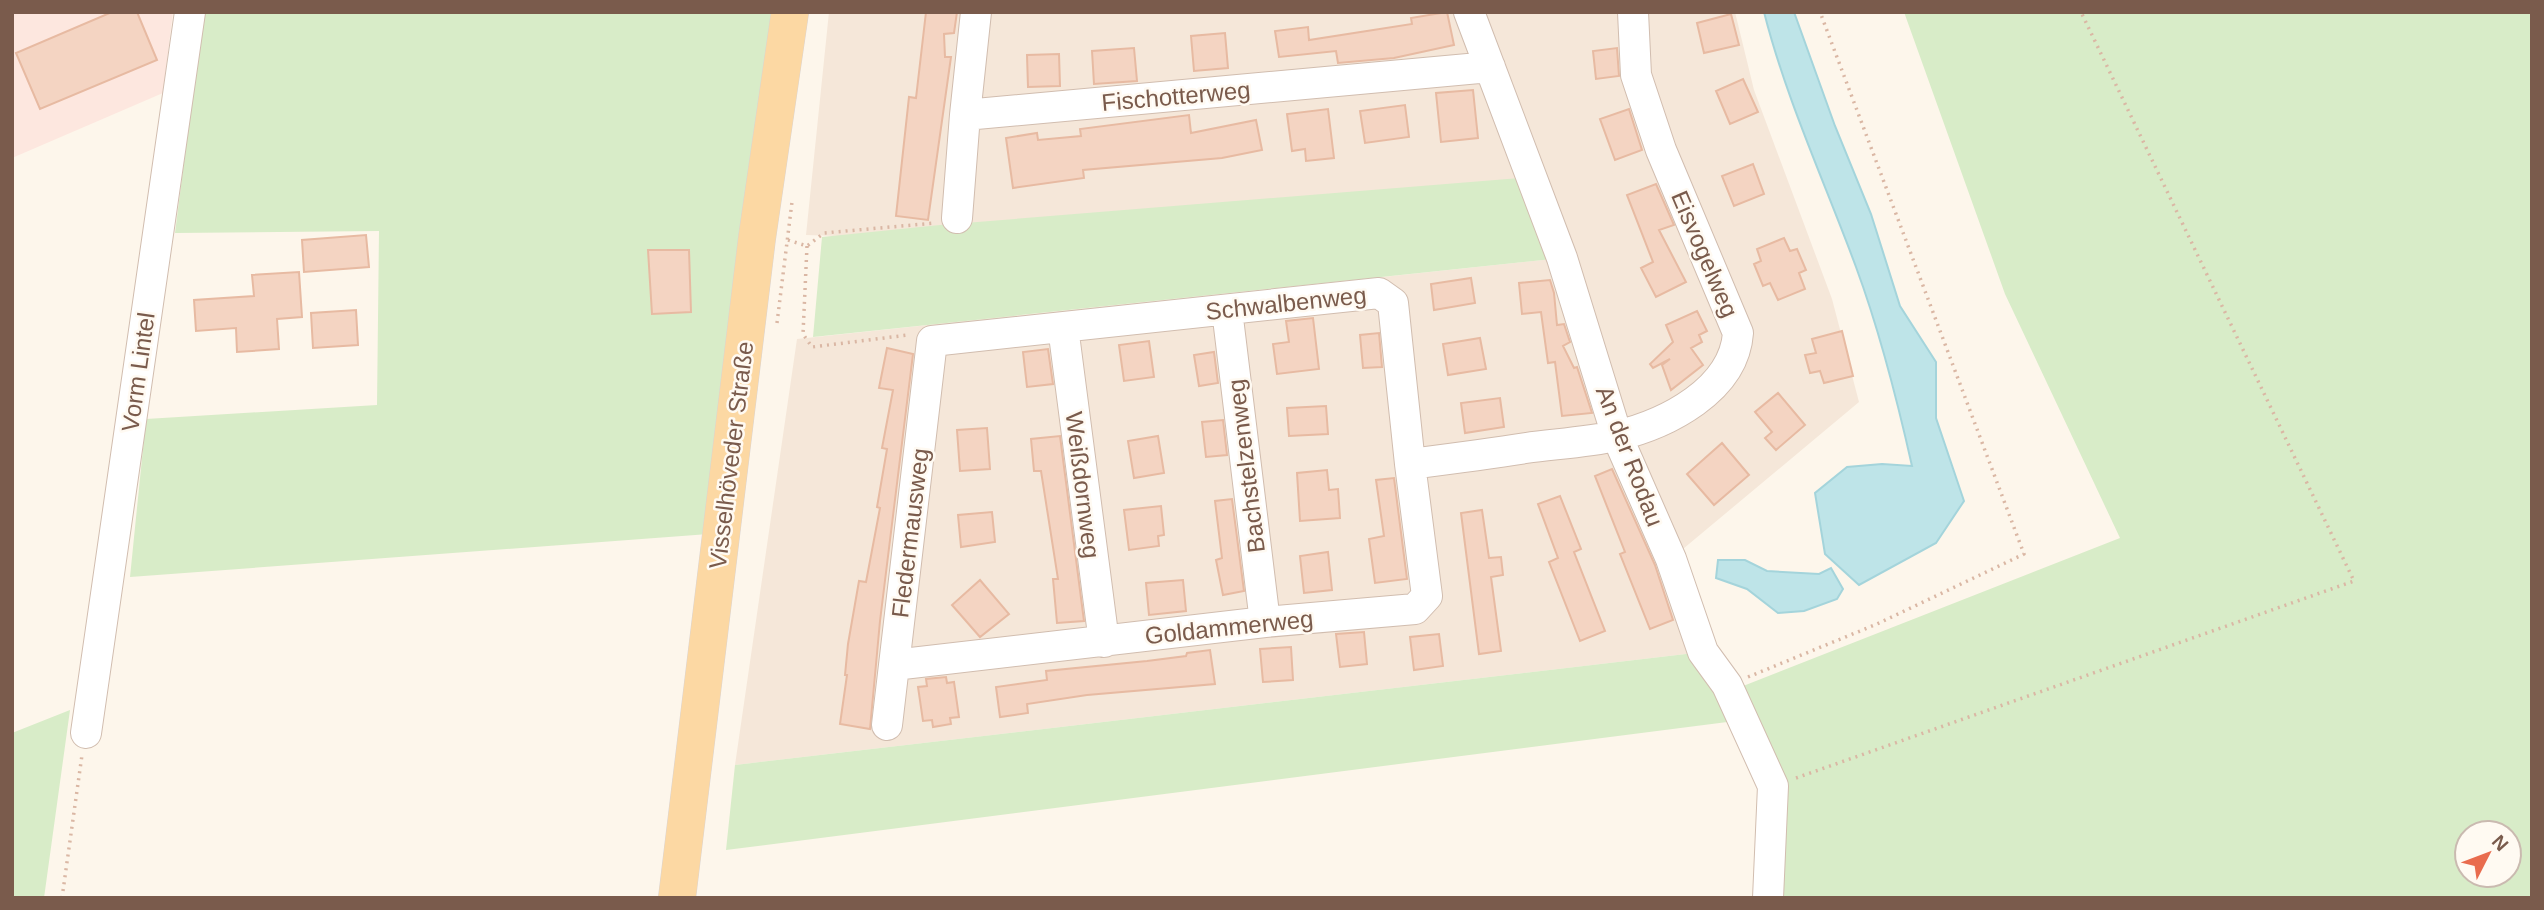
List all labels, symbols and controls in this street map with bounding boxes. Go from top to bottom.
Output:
street label: Fischotterweg [1100,76,1252,116]
street label: Eisvogelweg [1666,187,1744,321]
street label: Schwalbenweg [1204,281,1368,325]
street label: Vorm Lintel [116,311,160,433]
street label: Visselhöveder Straße [704,340,758,570]
street label: Bachstelzenweg [1222,378,1270,554]
street label: An der Rodau [1591,382,1669,530]
street label: Weißdornweg [1061,410,1105,560]
street label: Fledermausweg [886,447,934,619]
street label: Goldammerweg [1143,605,1315,649]
north arrow [2453,819,2523,889]
text: N [2488,831,2513,855]

